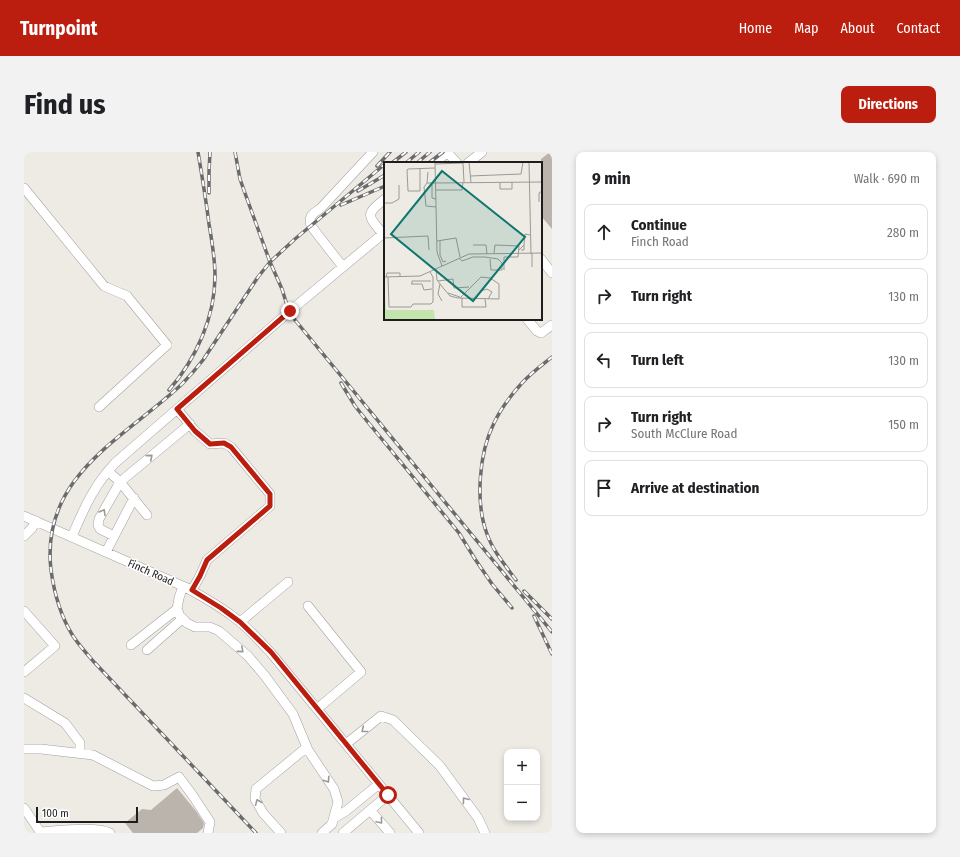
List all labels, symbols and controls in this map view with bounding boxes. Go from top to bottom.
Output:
text: Turnpoint [20,17,97,40]
text: Home [739,20,772,37]
text: Map [794,20,818,37]
text: About [840,20,875,37]
text: Contact [897,20,940,37]
button: Directions [841,86,936,123]
text: Find us [24,88,106,121]
inset map [384,162,542,320]
text: 9 min [592,168,631,189]
text: Walk · 690 m [854,171,920,186]
text: Continue [631,216,687,234]
icon: ahead [593,221,615,243]
text: 280 m [887,225,919,240]
text: Finch Road [631,234,689,249]
icon: right [593,285,615,307]
text: Turn right [631,287,692,305]
text: 130 m [888,289,919,304]
route end [281,302,299,320]
icon: left [593,349,615,371]
text: Turn left [631,351,684,369]
text: 130 m [888,353,919,368]
text: Turn right [631,408,692,426]
icon: right [593,413,615,435]
text: 150 m [888,417,919,432]
text: South McClure Road [631,426,737,441]
one-way arrow [145,454,153,461]
icon: arrive [593,477,615,499]
text: Arrive at destination [631,479,759,497]
one-way arrow [98,509,106,516]
street label: Finch Road [126,557,176,588]
one-way arrow [237,645,244,652]
one-way arrow [361,726,368,733]
map controls [504,749,540,821]
button: + [504,749,540,785]
one-way arrow [323,776,330,783]
button: − [504,785,540,821]
route start [379,786,397,804]
one-way arrow [463,797,470,804]
one-way arrow [254,799,262,806]
scale bar [36,805,138,824]
text: 100 m [42,807,69,820]
one-way arrow [375,817,382,824]

